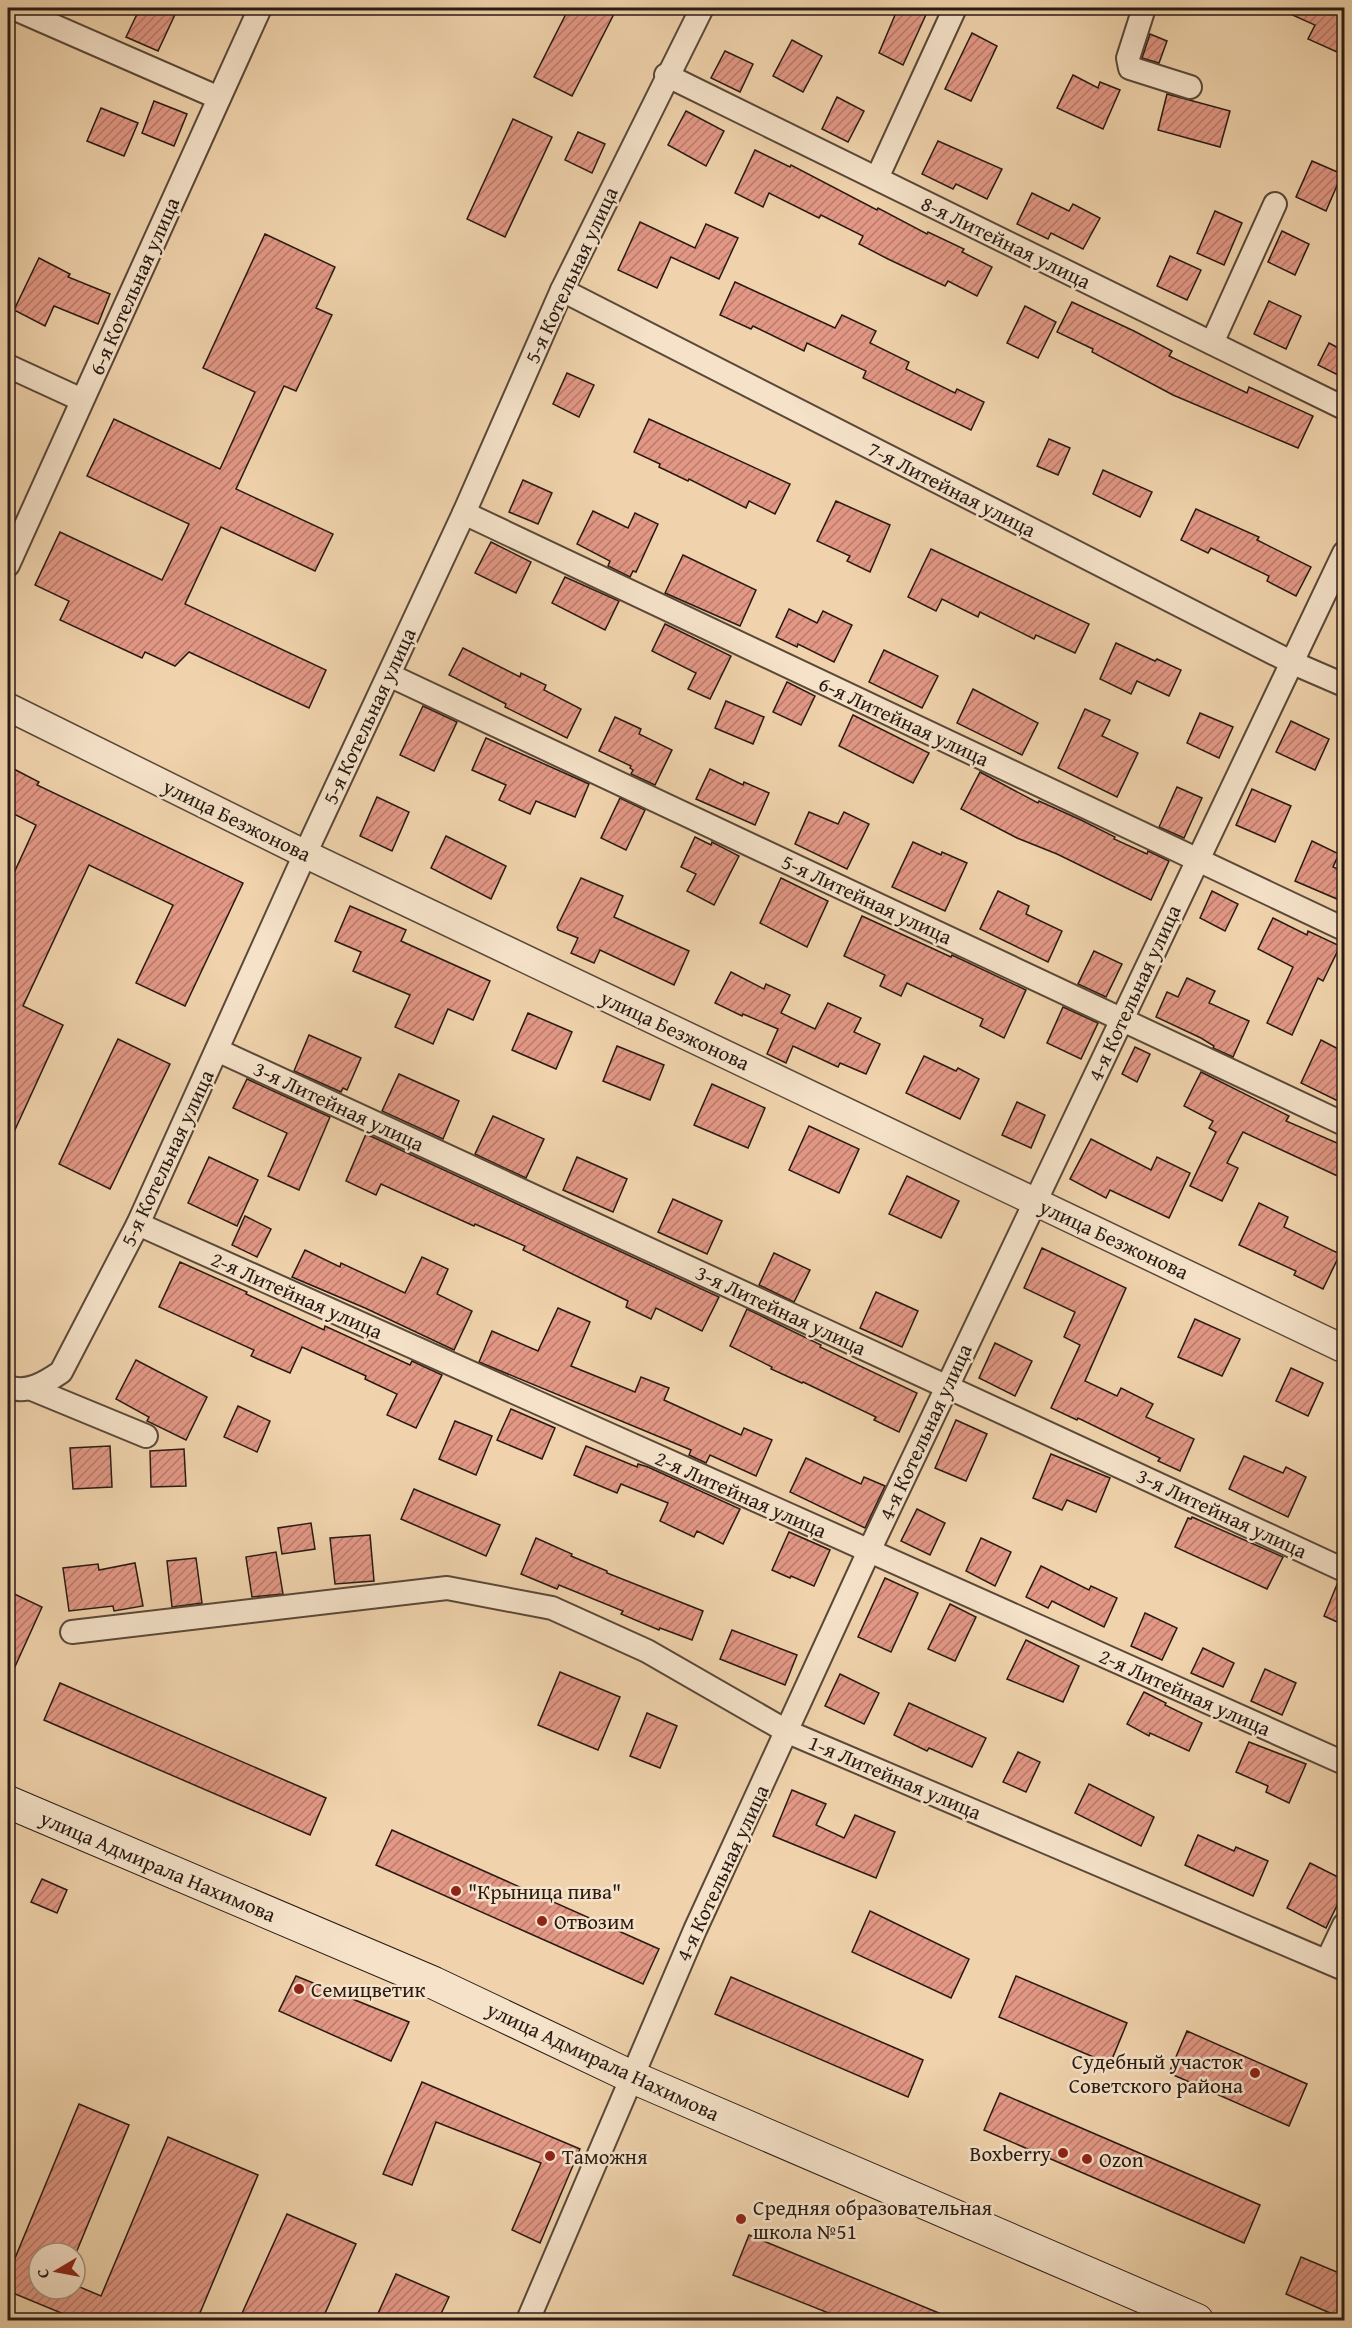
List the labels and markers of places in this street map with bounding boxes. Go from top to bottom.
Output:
place label: "Крыница пива" [468,1876,621,1907]
marker: "Крыница пива" [449,1884,463,1898]
place label: Отвозим [554,1906,634,1937]
marker: Отвозим [535,1914,549,1928]
place label: Семицветик [311,1974,425,2005]
marker: Семицветик [292,1982,306,1996]
place label: Судебный участок Советского района [1069,2046,1243,2101]
marker: Судебный участок Советского района [1248,2066,1262,2080]
place label: Boxberry [970,2138,1052,2169]
place label: Таможня [562,2141,648,2172]
place label: Ozon [1099,2144,1144,2175]
marker: Boxberry [1056,2146,1070,2160]
marker: Таможня [543,2149,557,2163]
marker: Ozon [1080,2152,1094,2166]
place label: Средняя образовательная школа №51 [753,2192,993,2247]
marker: Средняя образовательная школа №51 [734,2212,748,2226]

